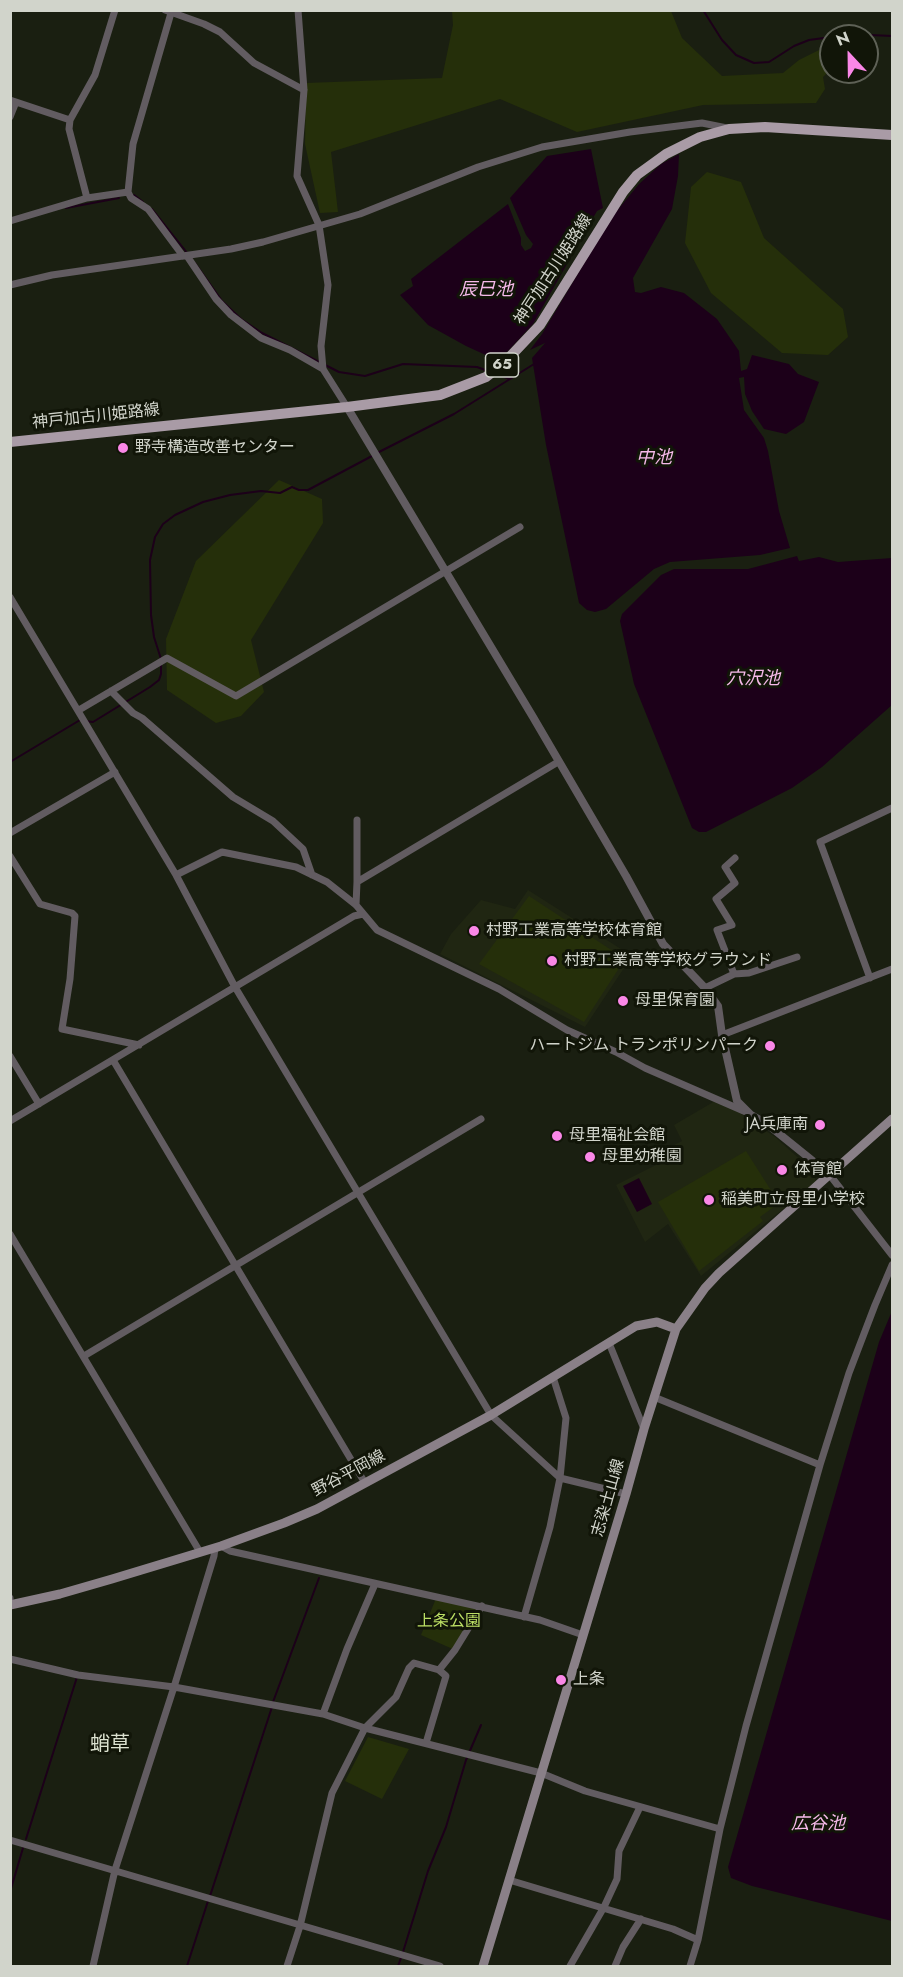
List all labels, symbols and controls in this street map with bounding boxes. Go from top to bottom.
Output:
north arrow [819,24,879,84]
text: N [833,26,853,52]
street label: 神戸加古川姫路線 [511,211,597,329]
water label: 辰巳池 [459,280,513,302]
road number: 65 [486,353,518,377]
street label: 神戸加古川姫路線 [31,401,161,433]
place label: 野寺構造改善センター [135,438,295,458]
marker: 野寺構造改善センター [116,441,130,455]
water label: 中池 [636,448,672,470]
water label: 穴沢池 [726,669,780,691]
place label: 村野工業高等学校体育館 [486,921,662,941]
marker: 村野工業高等学校体育館 [467,924,481,938]
place label: 村野工業高等学校グラウンド [564,951,772,971]
marker: 村野工業高等学校グラウンド [545,954,559,968]
place label: 母里保育園 [635,991,715,1011]
marker: 母里保育園 [616,994,630,1008]
place label: ハートジム トランポリンパーク [529,1036,758,1056]
marker: ハートジム トランポリンパーク [763,1039,777,1053]
place label: JA兵庫南 [746,1115,808,1135]
marker: JA兵庫南 [813,1118,827,1132]
place label: 母里福祉会館 [569,1126,665,1146]
marker: 母里福祉会館 [550,1129,564,1143]
place label: 母里幼稚園 [602,1147,682,1167]
marker: 母里幼稚園 [583,1150,597,1164]
place label: 体育館 [794,1160,842,1180]
marker: 体育館 [775,1163,789,1177]
place label: 稲美町立母里小学校 [721,1190,865,1210]
marker: 稲美町立母里小学校 [702,1193,716,1207]
street label: 野谷平岡線 [309,1447,389,1501]
street label: 志染土山線 [589,1457,629,1539]
park label: 上条公園 [417,1612,481,1632]
place label: 上条 [573,1670,605,1690]
marker: 上条 [554,1673,568,1687]
district label: 蛸草 [90,1733,130,1757]
water label: 広谷池 [791,1814,845,1836]

